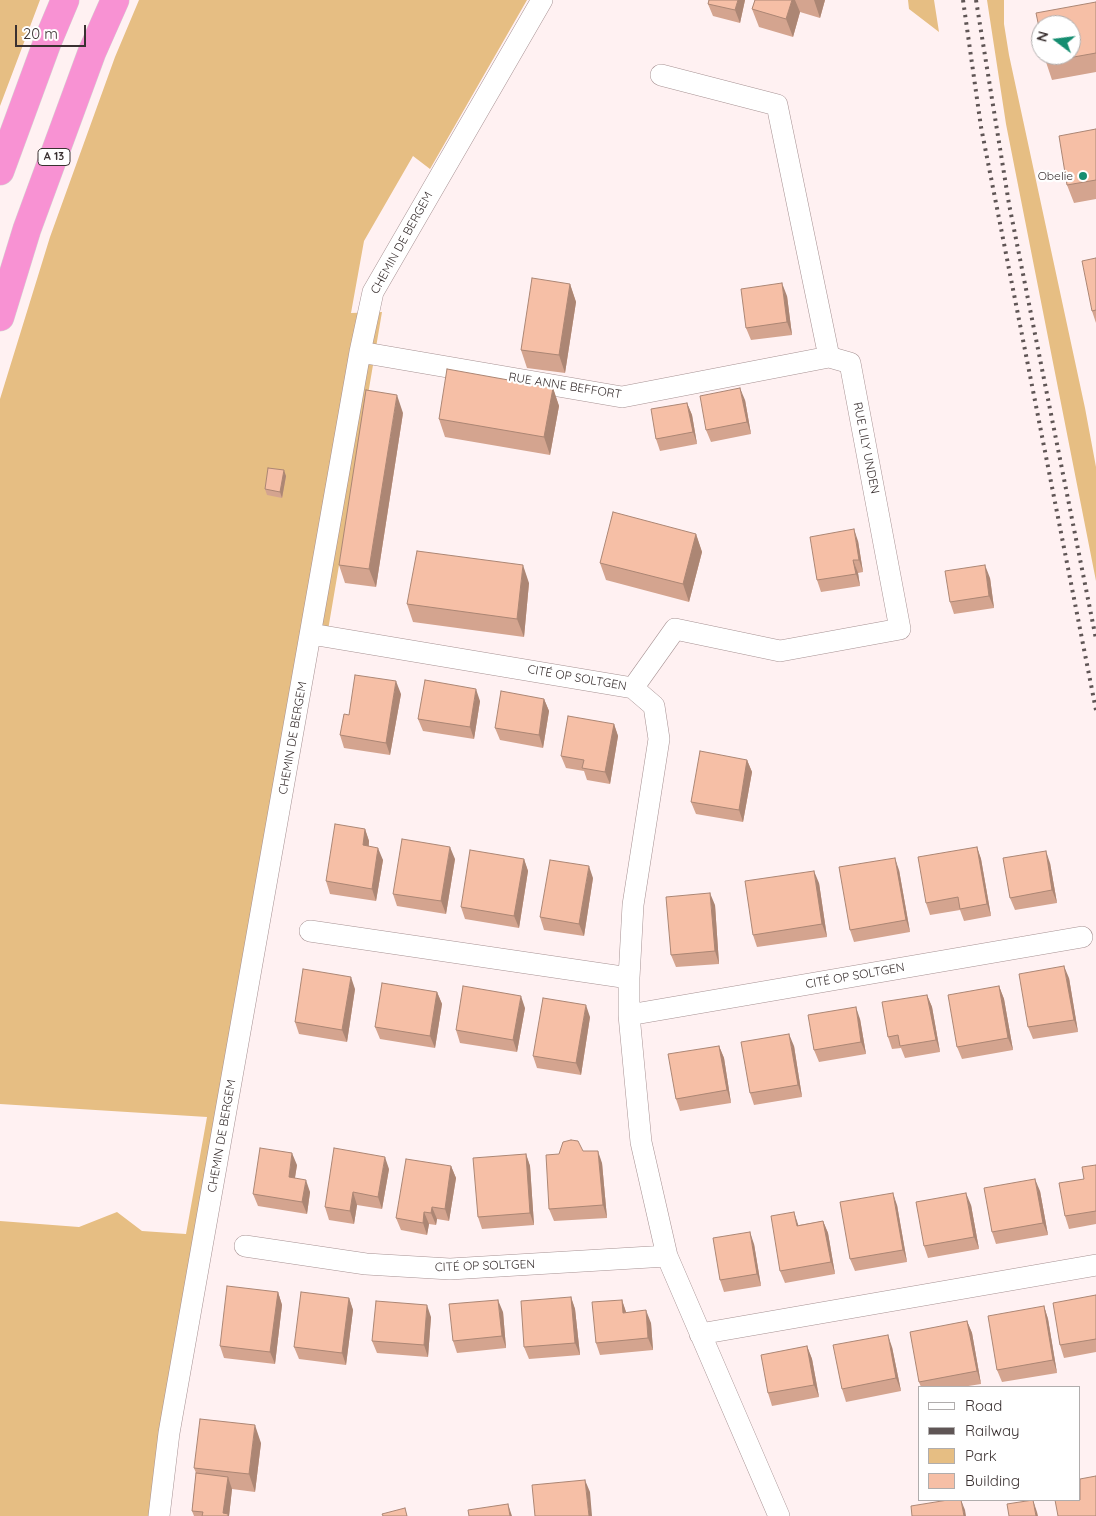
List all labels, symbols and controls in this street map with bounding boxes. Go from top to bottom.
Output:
scale bar [18,15,89,47]
north arrow [1031,15,1081,65]
text: 20 m [23,24,58,43]
text: N [1032,29,1053,44]
road number: A 13 [38,148,70,166]
place label: Obelie [1038,169,1073,183]
marker: Obelie [1077,170,1089,182]
street label: CHEMIN DE BERGEM [368,189,436,297]
street label: RUE ANNE BEFFORT [507,370,623,402]
street label: RUE LILY UNDEN [850,401,882,495]
street label: CITÉ OP SOLTGEN [526,662,628,694]
street label: CHEMIN DE BERGEM [276,680,310,796]
street label: CITÉ OP SOLTGEN [804,960,906,992]
street label: CHEMIN DE BERGEM [205,1078,239,1194]
street label: CITÉ OP SOLTGEN [435,1257,535,1275]
legend [918,1386,1081,1501]
text: Road [965,1396,1002,1415]
text: Railway [965,1421,1020,1440]
text: Park [965,1446,997,1465]
text: Building [965,1471,1020,1490]

